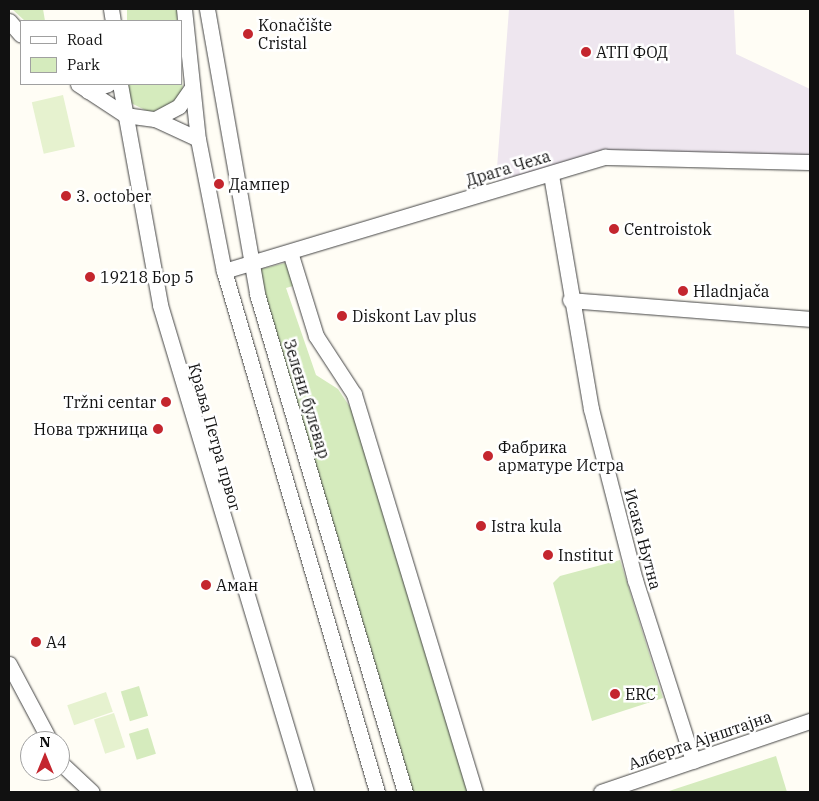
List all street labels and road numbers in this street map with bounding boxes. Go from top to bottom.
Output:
street label: Драга Чеха [463,146,553,190]
street label: Зелени булевар [280,337,334,461]
street label: Краља Петра првог [185,361,245,513]
street label: Исака Њутна [620,486,666,592]
street label: Алберта Ајнштајна [626,706,774,774]

